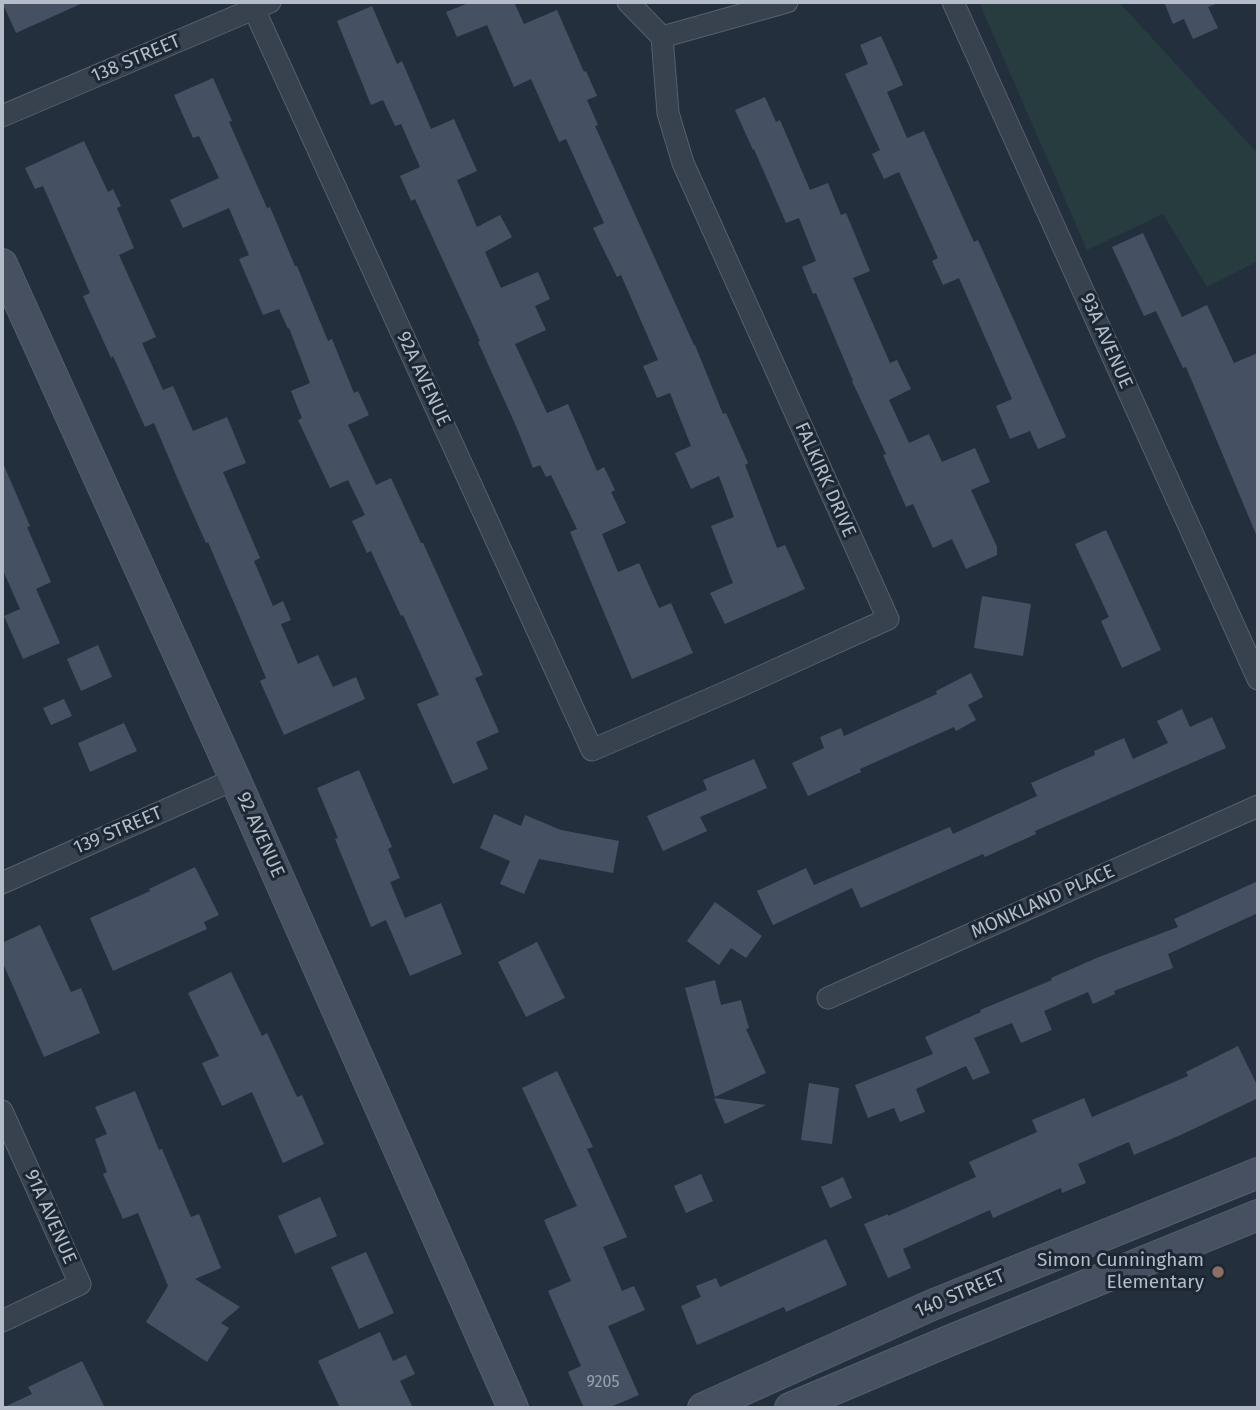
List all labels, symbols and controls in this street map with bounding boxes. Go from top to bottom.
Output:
street label: 138 STREET [88,30,184,88]
street label: 93A AVENUE [1075,290,1137,392]
street label: 92A AVENUE [391,328,455,430]
street label: FALKIRK DRIVE [790,419,860,541]
street label: 92 AVENUE [231,789,289,881]
street label: 139 STREET [70,802,166,860]
street label: MONKLAND PLACE [968,860,1118,944]
street label: 91A AVENUE [19,1166,81,1268]
place label: Simon Cunningham Elementary [1037,1250,1204,1294]
marker: Simon Cunningham Elementary [1210,1264,1226,1280]
street label: 140 STREET [912,1265,1008,1323]
house number: 9205 [587,1373,619,1393]

